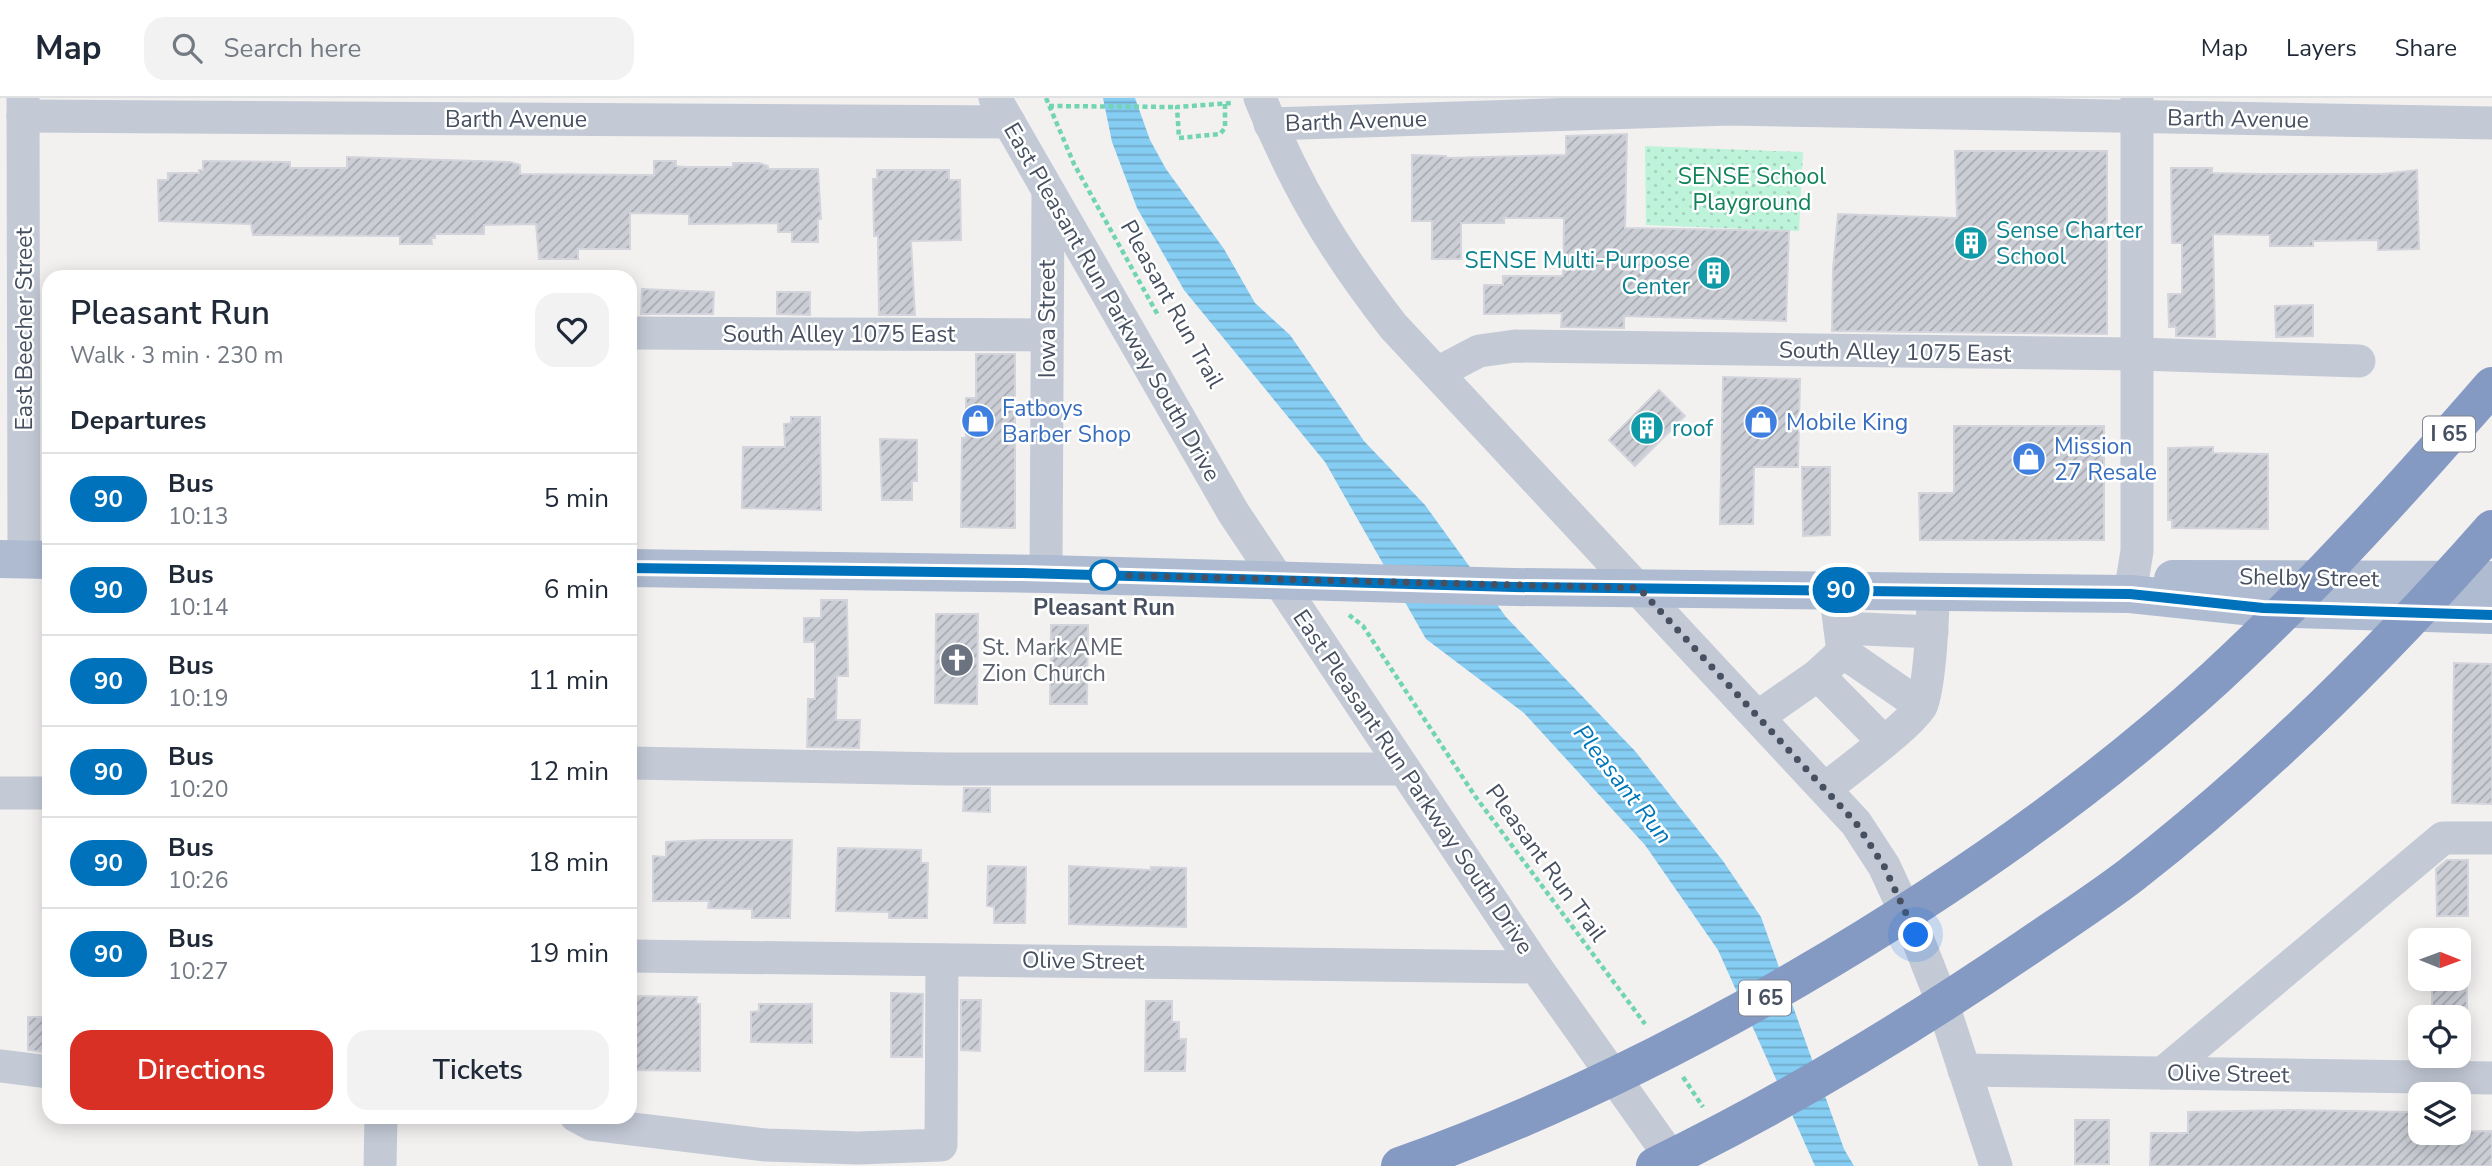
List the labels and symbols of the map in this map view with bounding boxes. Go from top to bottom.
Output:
street label: Barth Avenue [2167,102,2309,136]
street label: Barth Avenue [1285,103,1427,139]
street label: Barth Avenue [445,104,587,135]
street label: East Pleasant Run Parkway South Drive [996,117,1228,487]
park label: SENSE School Playground [1678,161,1826,218]
street label: Pleasant Run Trail [1113,214,1231,394]
place label: Sense Charter School [1996,215,2143,272]
building icon: Sense Charter School [1952,224,1990,262]
street label: East Beecher Street [9,226,40,431]
place label: SENSE Multi-Purpose Center [1465,245,1691,302]
building icon: SENSE Multi-Purpose Center [1695,254,1733,292]
street label: Iowa Street [1032,259,1063,378]
street label: South Alley 1075 East [723,319,956,350]
street label: South Alley 1075 East [1779,334,2012,370]
place label: Fatboys Barber Shop [1002,393,1131,450]
shop icon: Fatboys Barber Shop [959,402,997,440]
shop icon: Mobile King [1742,403,1780,441]
place label: Mobile King [1786,407,1908,438]
building icon: roof [1628,409,1666,447]
place label: roof [1672,413,1714,444]
road number: I 65 [2423,416,2475,452]
place label: Mission 27 Resale [2054,431,2157,488]
shop icon: Mission 27 Resale [2010,440,2048,478]
marker: Pleasant Run [1089,560,1119,590]
street label: Shelby Street [2239,561,2380,595]
line badge: 90 [1810,567,1872,613]
place label: Pleasant Run [1033,592,1175,623]
street label: East Pleasant Run Parkway South Drive [1286,604,1540,960]
place label: St. Mark AME Zion Church [982,632,1123,689]
church icon: St. Mark AME Zion Church [938,641,976,679]
water label: Pleasant Run [1566,718,1680,850]
street label: Pleasant Run Trail [1478,778,1614,948]
your location [1898,917,1933,952]
north arrow [2408,928,2471,990]
street label: Olive Street [1022,944,1145,978]
road number: I 65 [1739,981,1791,1016]
street label: Olive Street [2167,1057,2290,1091]

